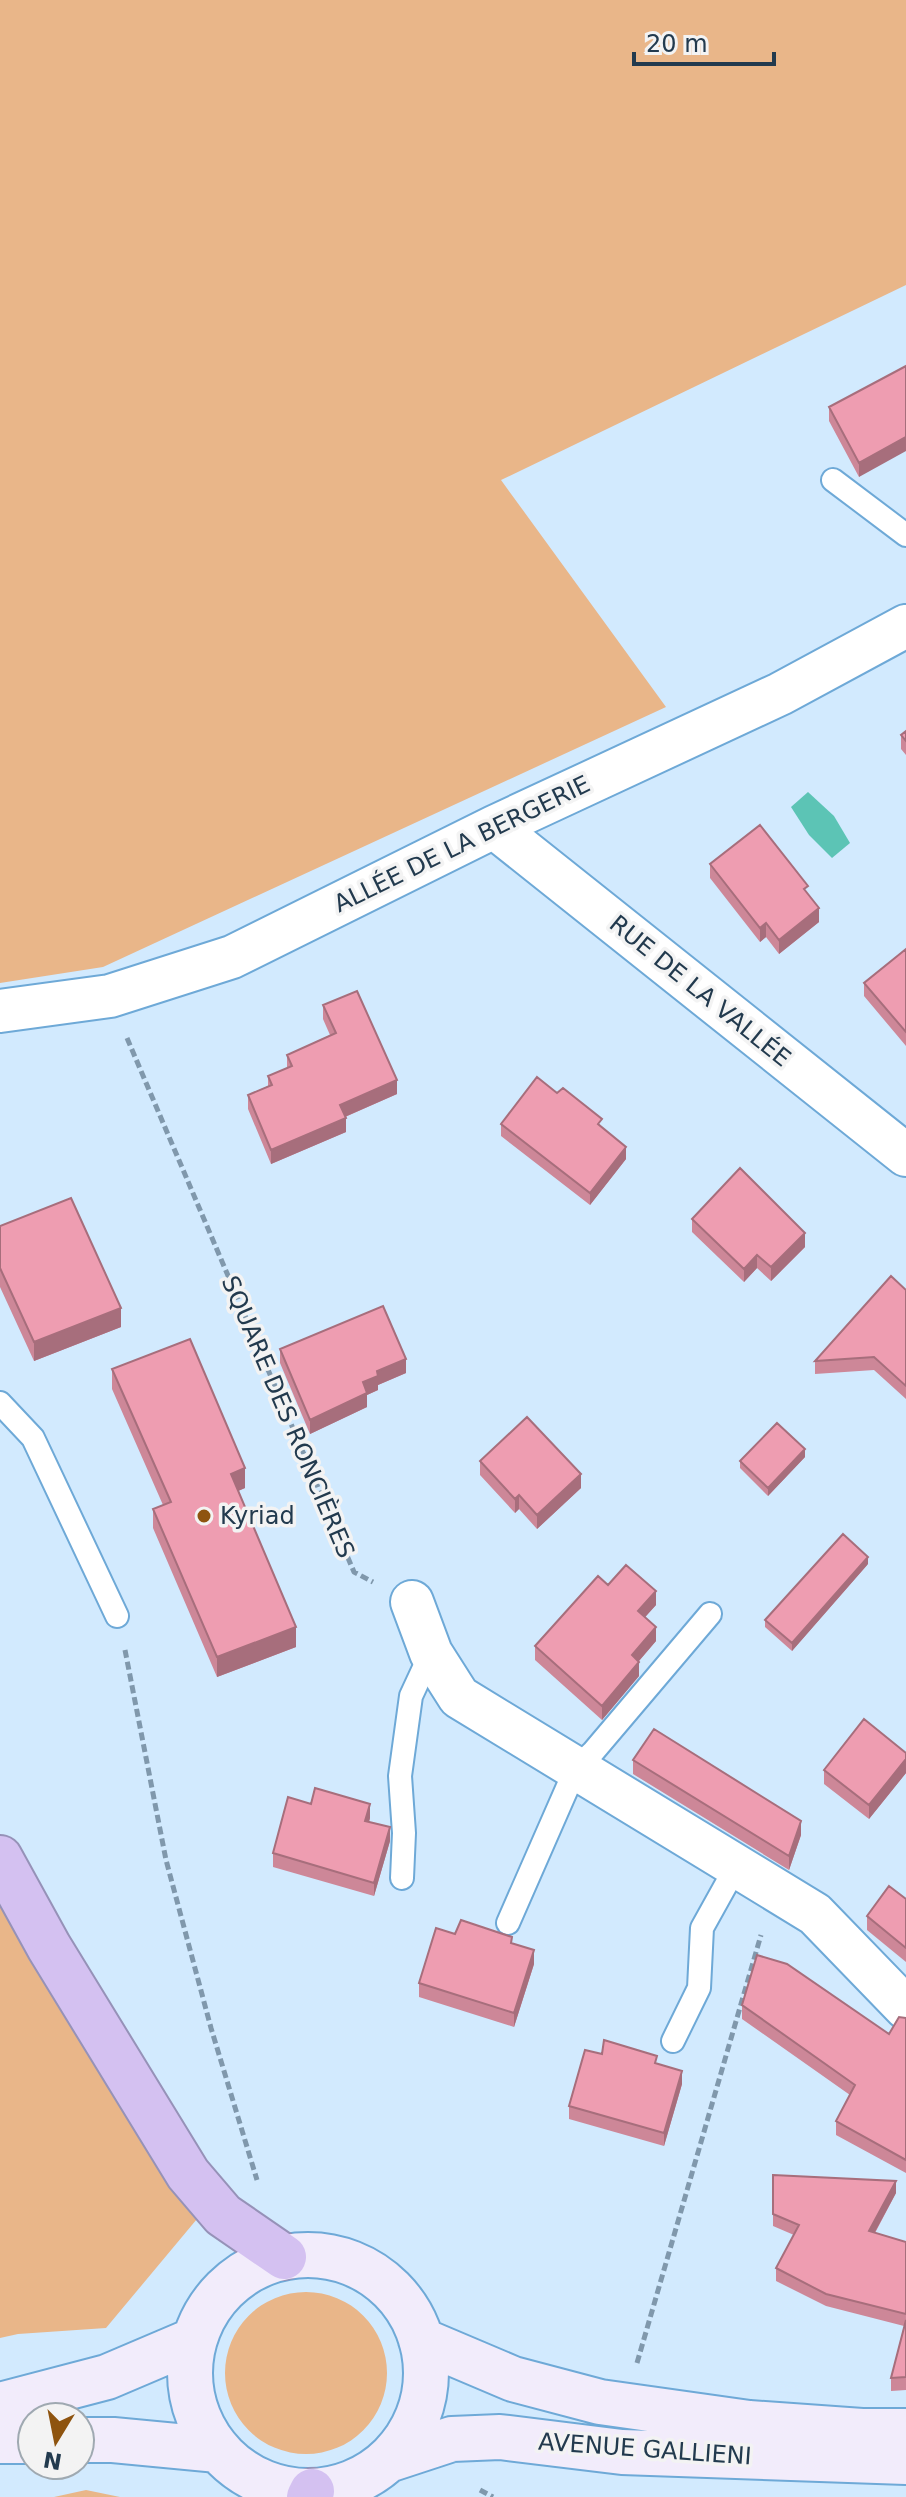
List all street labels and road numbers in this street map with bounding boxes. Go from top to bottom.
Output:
street label: ALLÉE DE LA BERGERIE [329,769,595,918]
street label: RUE DE LA VALLÉE [604,909,797,1073]
street label: SQUARE DES RONCIÈRES [216,1271,361,1562]
street label: AVENUE GALLIENI [537,2428,753,2470]

